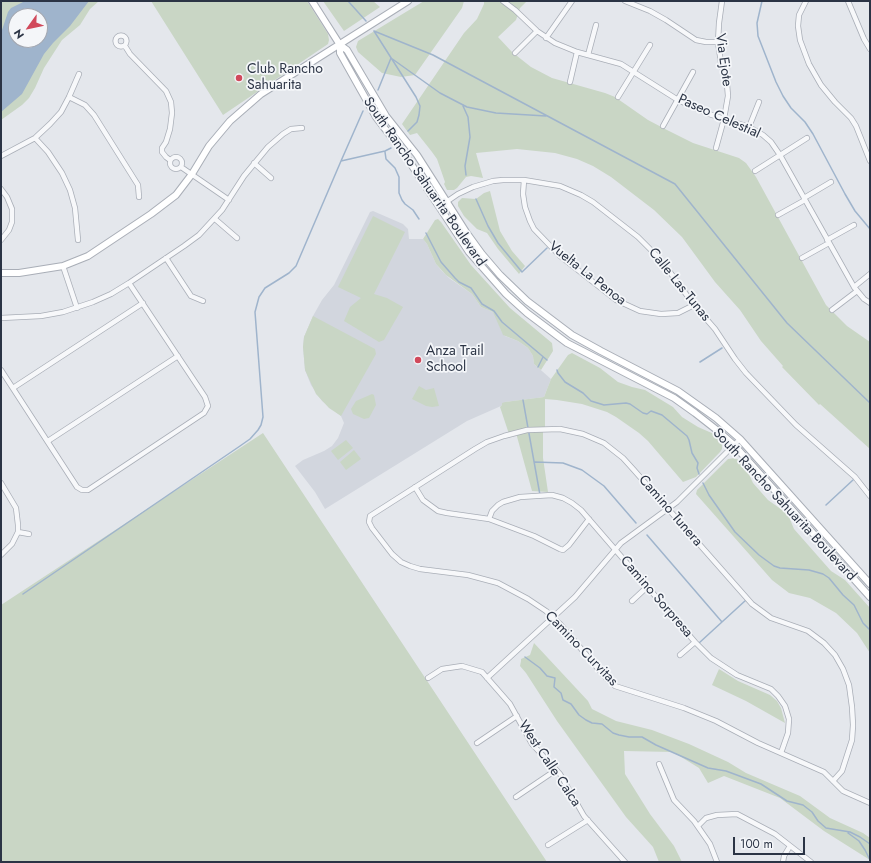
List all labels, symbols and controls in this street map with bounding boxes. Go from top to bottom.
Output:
north arrow [8,8,48,48]
text: N [10,26,28,42]
street label: Via Ejote [711,32,735,88]
place label: Club Rancho Sahuarita [247,62,323,94]
marker: Club Rancho Sahuarita [234,73,244,83]
street label: Paseo Celestial [675,91,763,143]
street label: South Rancho Sahuarita Boulevard [359,94,489,270]
street label: Vuelta La Penoa [545,239,629,309]
street label: Calle Las Tunas [644,245,714,325]
place label: Anza Trail School [426,344,484,376]
marker: Anza Trail School [413,355,423,365]
street label: South Rancho Sahuarita Boulevard [709,425,859,585]
street label: Camino Tunera [634,472,706,550]
street label: Camino Sorpresa [616,553,696,641]
street label: Camino Curvitas [541,608,621,690]
street label: West Calle Calca [514,718,584,810]
scale bar [735,829,807,855]
text: 100 m [740,835,773,853]

